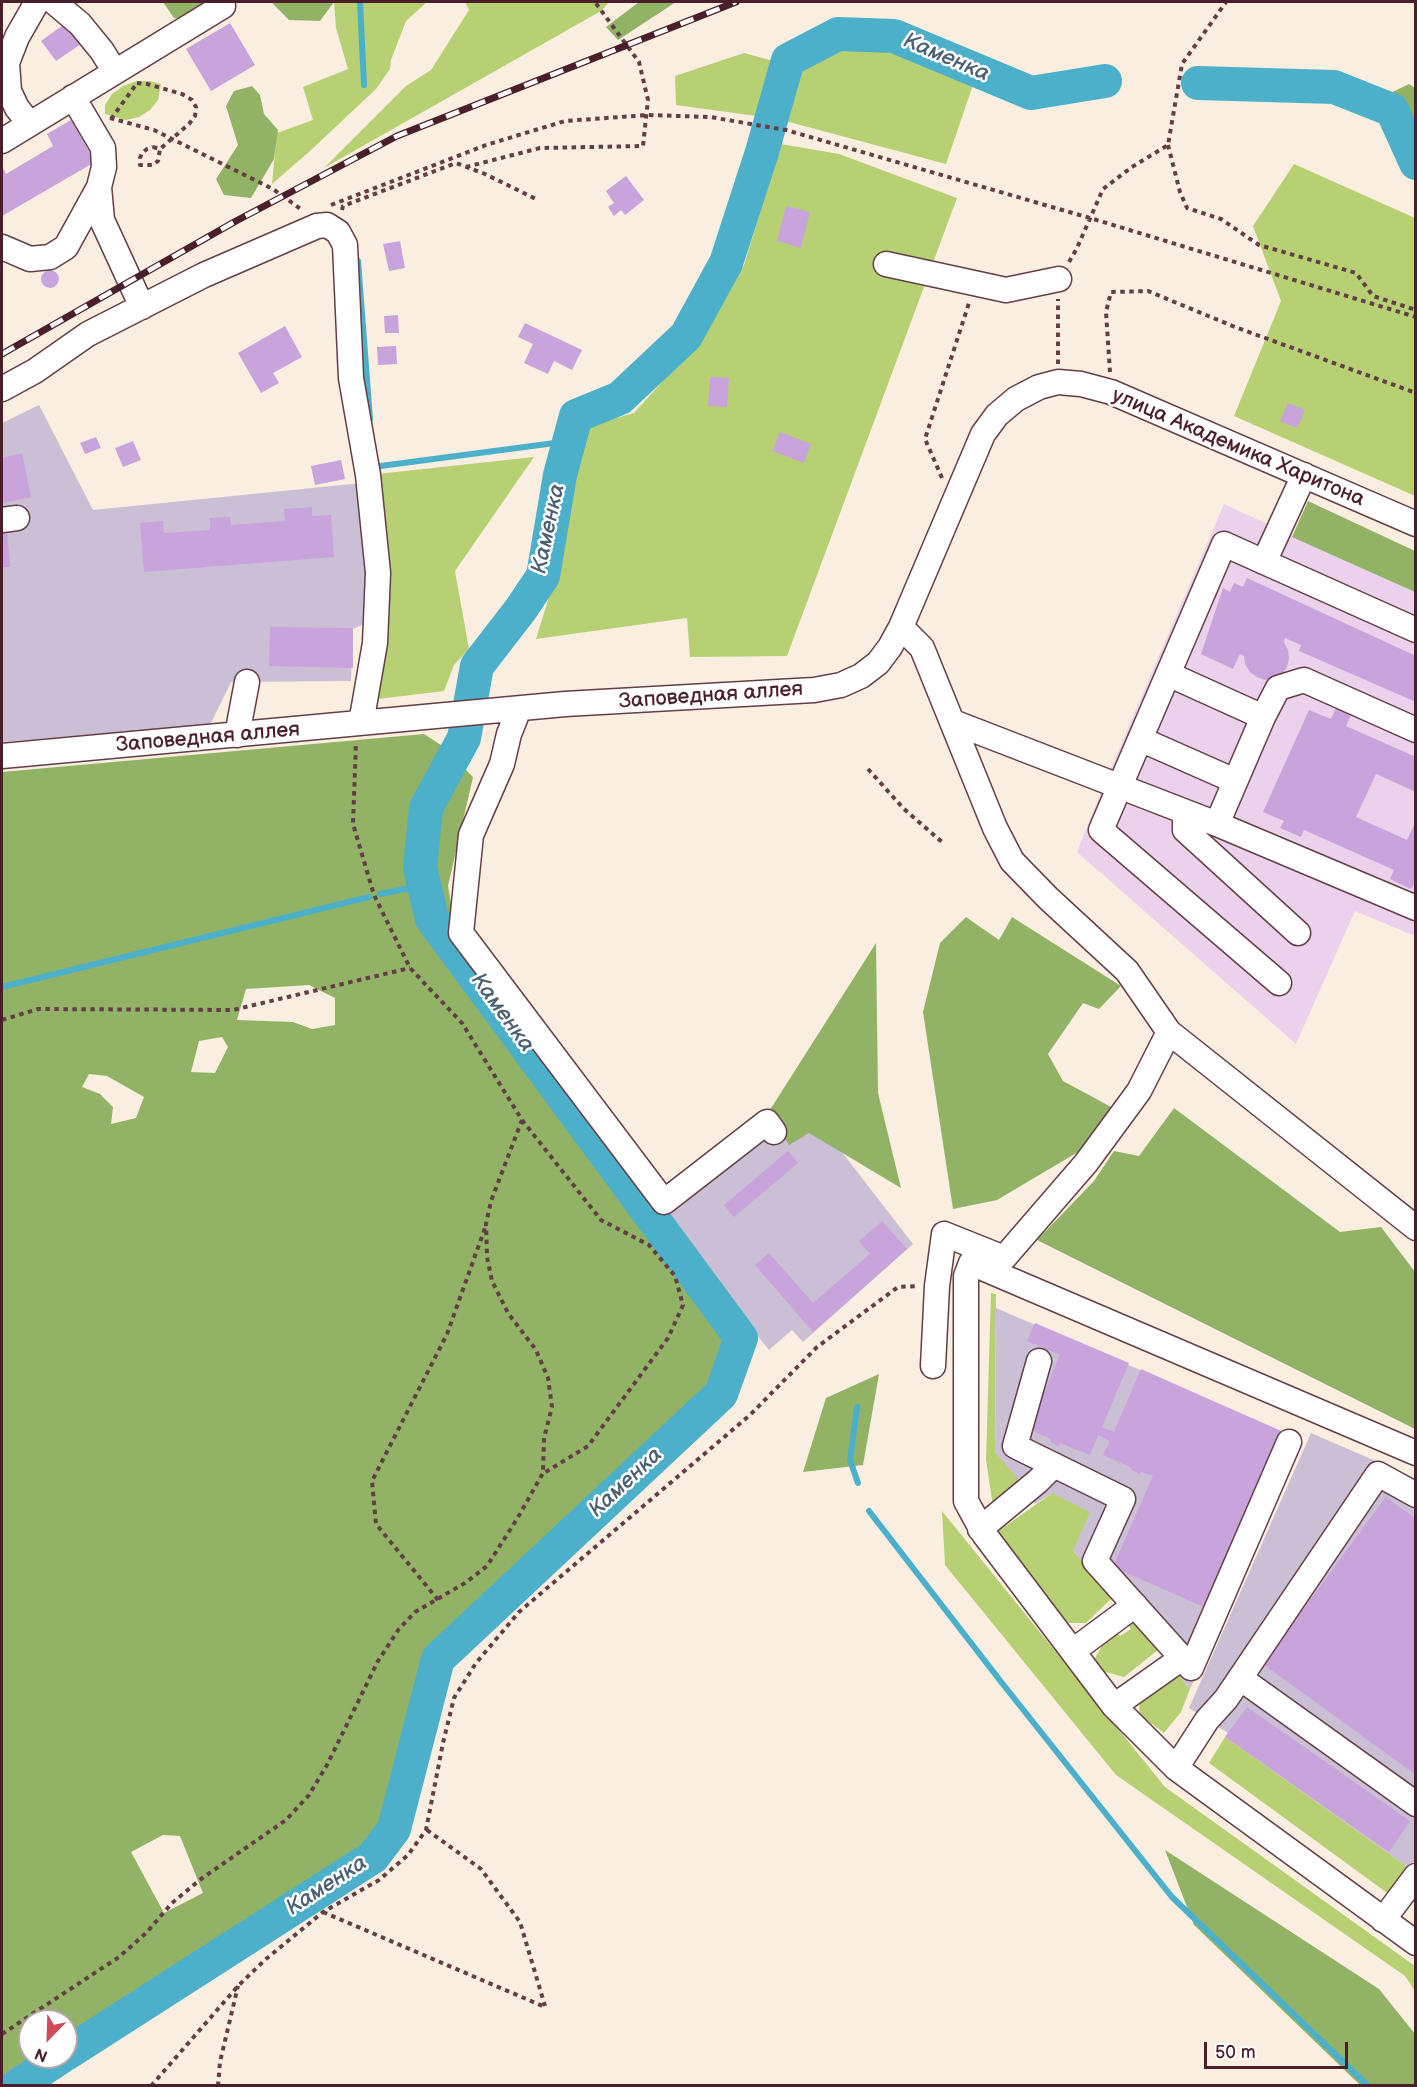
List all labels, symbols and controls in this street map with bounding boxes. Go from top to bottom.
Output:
water label: Каменка [899,28,993,88]
street label: улица Академика Харитона [1108,383,1368,513]
water label: Каменка [527,482,571,576]
street label: Заповедная аллея [618,677,804,715]
street label: Заповедная аллея [115,717,301,759]
water label: Каменка [465,968,539,1058]
water label: Каменка [584,1442,668,1524]
water label: Каменка [282,1850,372,1922]
north arrow [18,2009,78,2069]
scale bar [1207,2030,1351,2068]
text: 50 m [1215,2042,1256,2063]
text: N [32,2043,51,2065]

